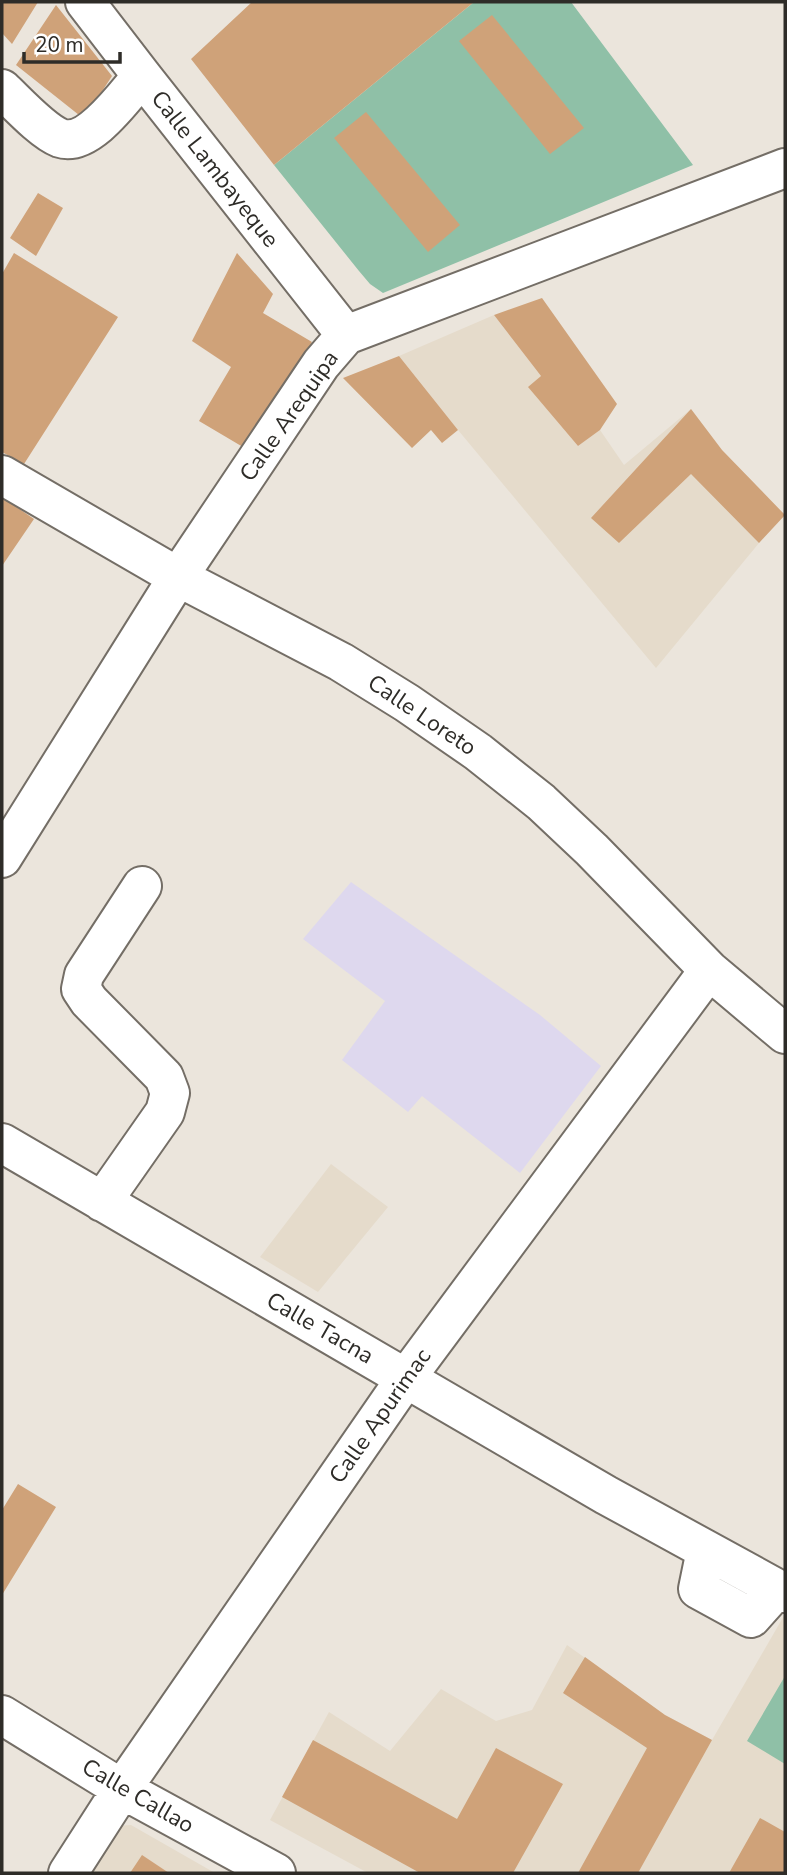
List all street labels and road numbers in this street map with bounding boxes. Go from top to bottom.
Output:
street label: Calle Lambayeque [144,84,286,254]
street label: Calle Arequipa [232,344,346,488]
street label: Calle Loreto [361,667,483,763]
street label: Calle Tacna [261,1285,379,1371]
street label: Calle Apurimac [322,1342,438,1490]
street label: Calle Callao [76,1751,200,1841]

